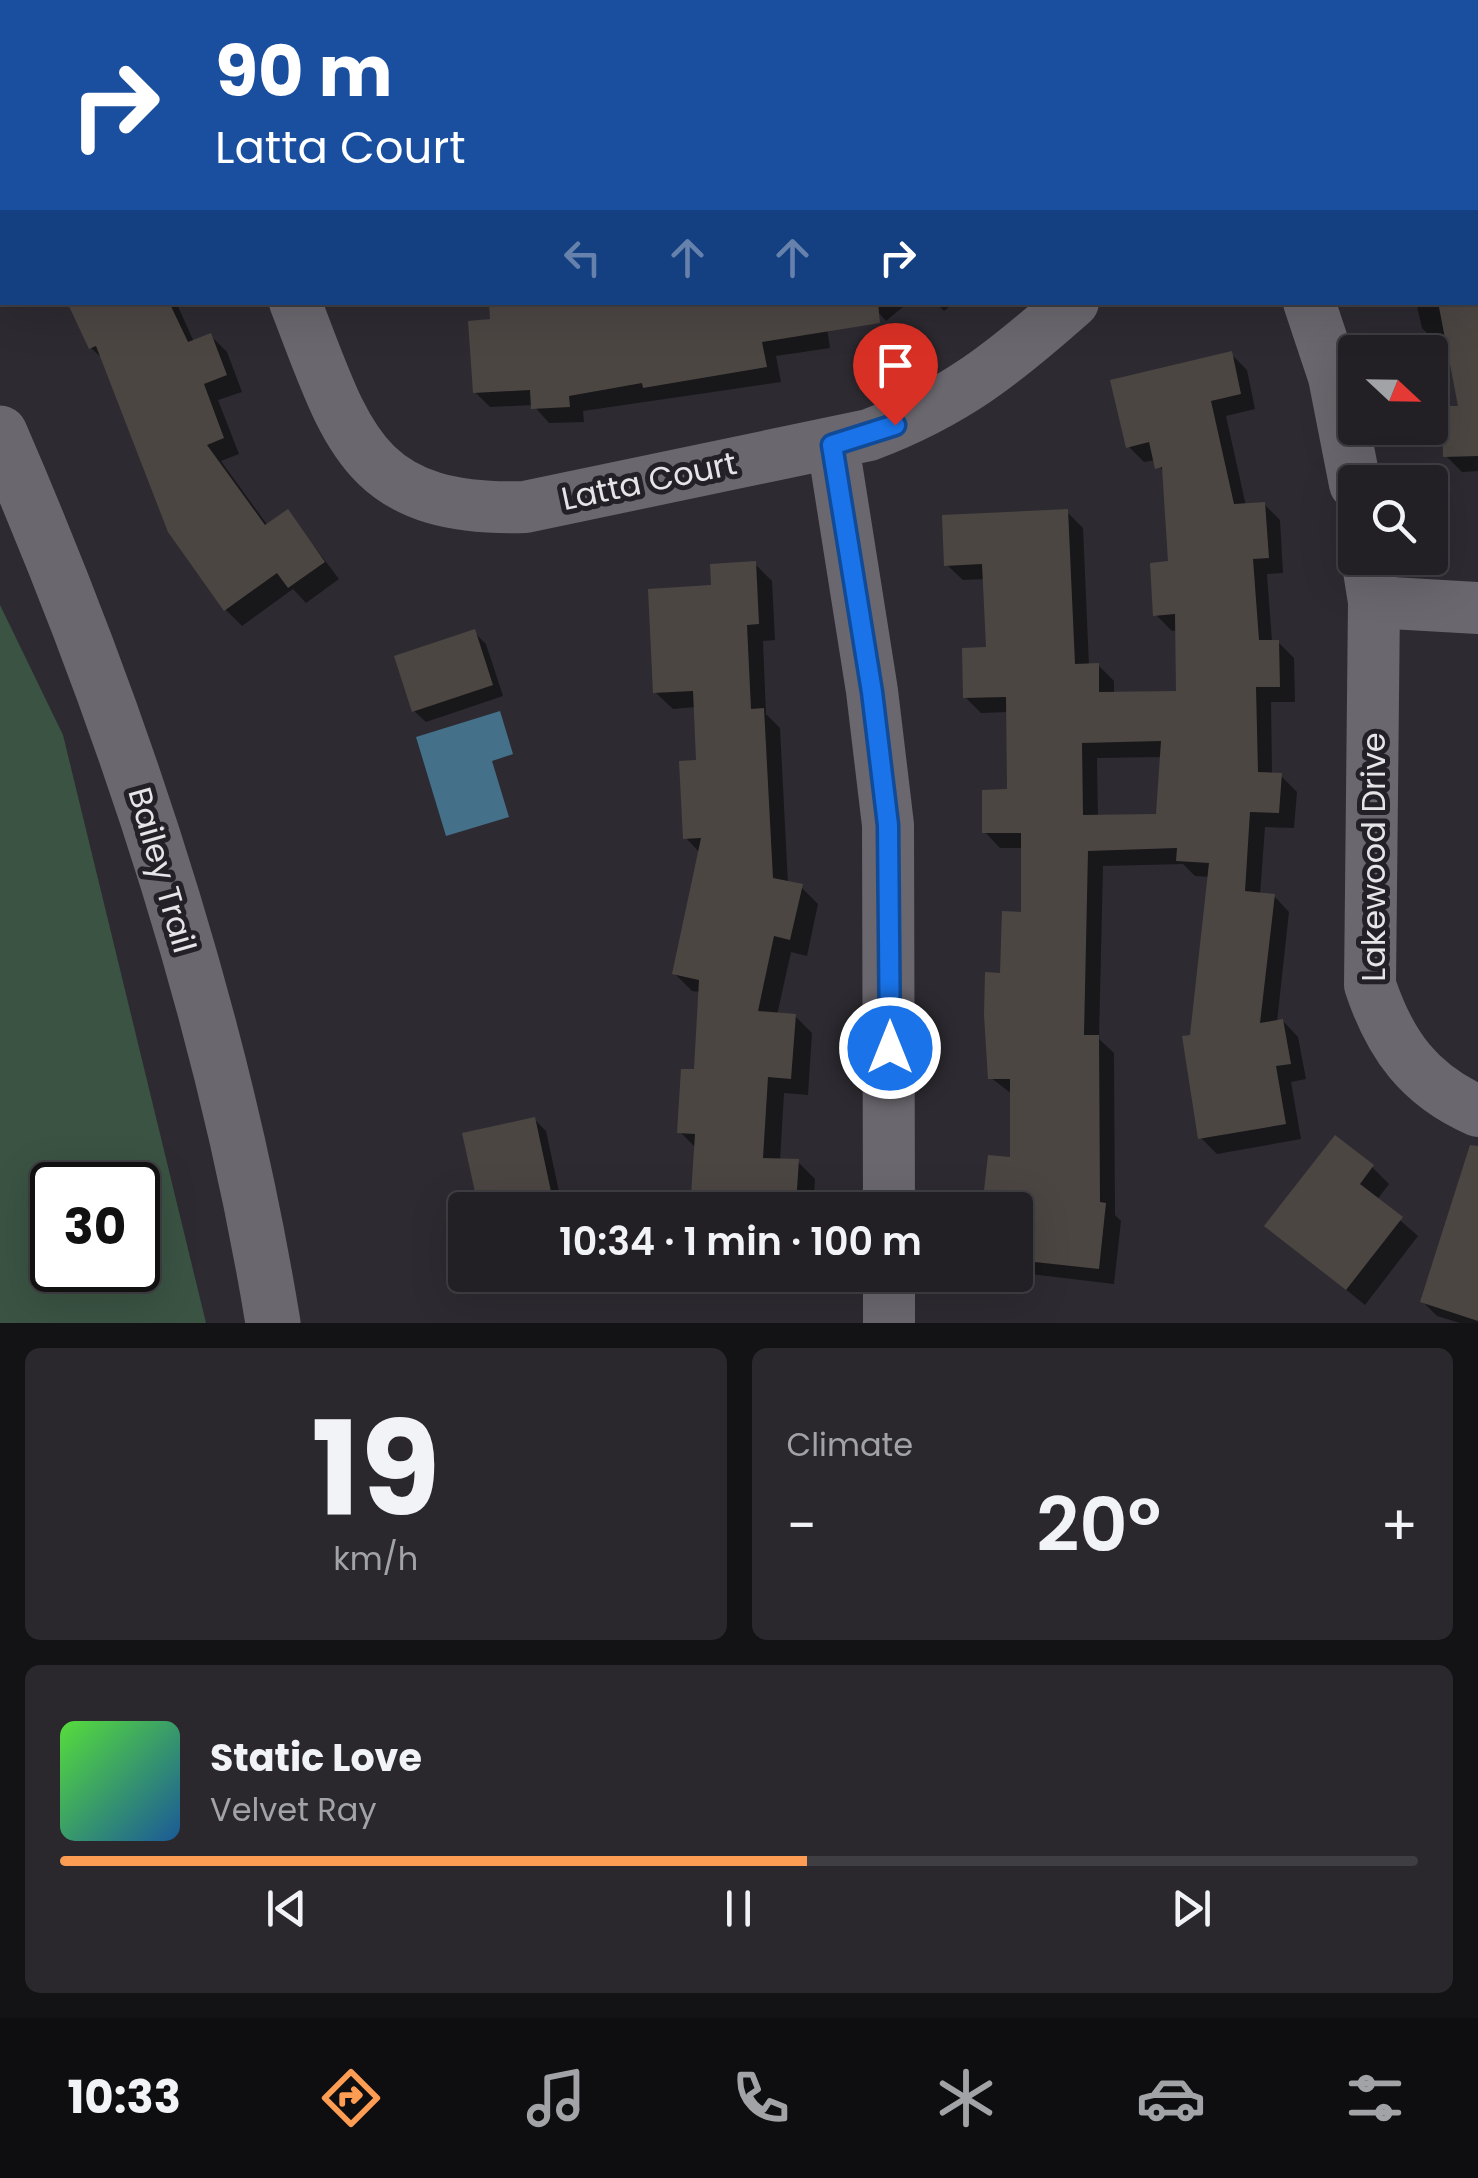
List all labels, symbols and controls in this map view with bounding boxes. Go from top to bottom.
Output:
text: 90 m [215,22,393,121]
icon: right [50,40,180,170]
text: Latta Court [215,116,466,179]
icon: left [555,230,610,285]
icon: ahead [660,230,715,285]
icon: ahead [765,230,820,285]
icon: right [870,230,925,285]
pin [853,323,938,426]
north arrow [1338,335,1448,445]
map controls [1338,335,1448,575]
icon: arrive [868,338,923,393]
street label: Latta Court [557,440,741,521]
button: search [1338,465,1448,575]
street label: Lakewood Drive [1351,732,1396,982]
street label: Bailey Trail [117,782,208,958]
position arrow [838,996,942,1100]
speed limit sign: 30 [30,1162,160,1292]
text: 10:34 · 1 min · 100 m [559,1215,922,1268]
text: 19 [311,1378,440,1561]
text: Climate [787,1422,913,1467]
text: 20° [1036,1472,1161,1577]
text: − [787,1487,817,1564]
text: + [1380,1487,1418,1564]
text: km/h [333,1536,418,1581]
text: Static Love [210,1731,422,1784]
text: Velvet Ray [210,1787,376,1832]
icon: previous [259,1881,314,1936]
icon: pause [711,1881,766,1936]
icon: next [1164,1881,1219,1936]
icon: directions [316,2063,386,2133]
icon: music [521,2063,591,2133]
icon: phone [726,2063,796,2133]
icon: climate [931,2063,1001,2133]
icon: car [1136,2063,1206,2133]
icon: filters [1340,2063,1410,2133]
text: 10:33 [67,2066,181,2129]

